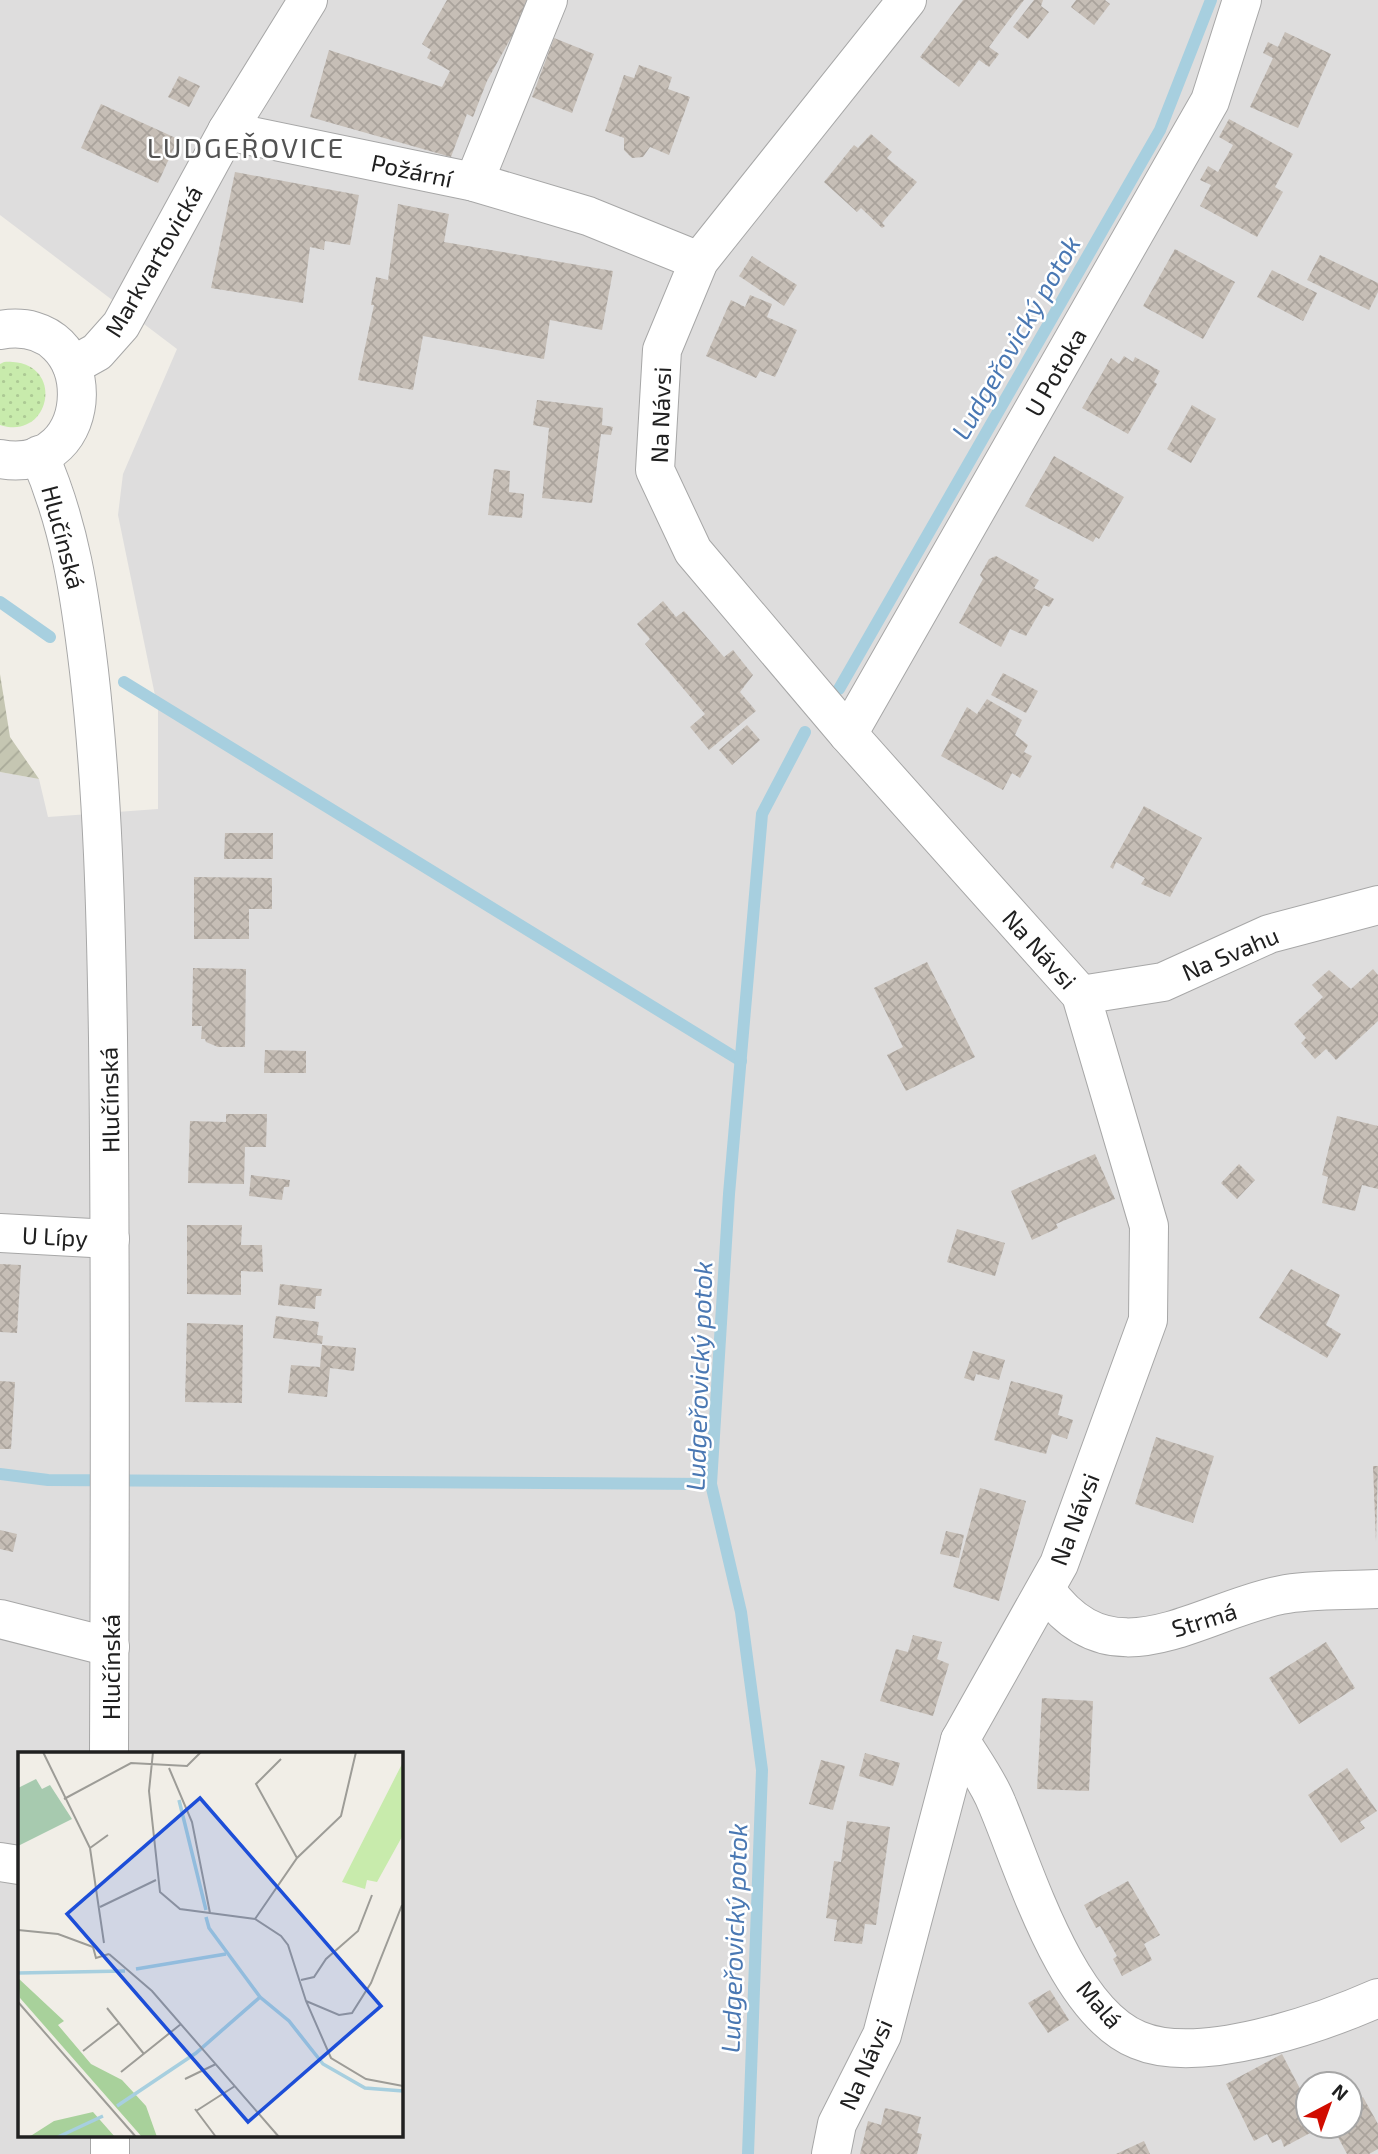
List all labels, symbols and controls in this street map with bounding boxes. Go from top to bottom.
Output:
district label: LUDGEŘOVICE [147,130,345,164]
street label: Požární [369,147,456,193]
street label: Markvartovická [98,180,208,342]
water label: Ludgeřovický potok [944,230,1087,445]
street label: U Potoka [1018,323,1092,421]
street label: Na Návsi [644,366,676,464]
street label: Hlučínská [36,482,92,592]
street label: Na Návsi [997,903,1083,995]
street label: Na Svahu [1177,920,1283,986]
street label: Hlučínská [94,1047,124,1153]
street label: U Lípy [21,1220,89,1252]
water label: Ludgeřovický potok [678,1261,719,1491]
street label: Na Návsi [1043,1469,1105,1569]
street label: Strmá [1168,1595,1240,1643]
street label: Hlučínská [96,1614,125,1720]
inset map [18,1752,402,2136]
water label: Ludgeřovický potok [713,1823,754,2053]
street label: Malá [1071,1974,1129,2034]
street label: Na Návsi [832,2014,898,2114]
north arrow [1294,2070,1364,2140]
text: N [1328,2079,1353,2105]

